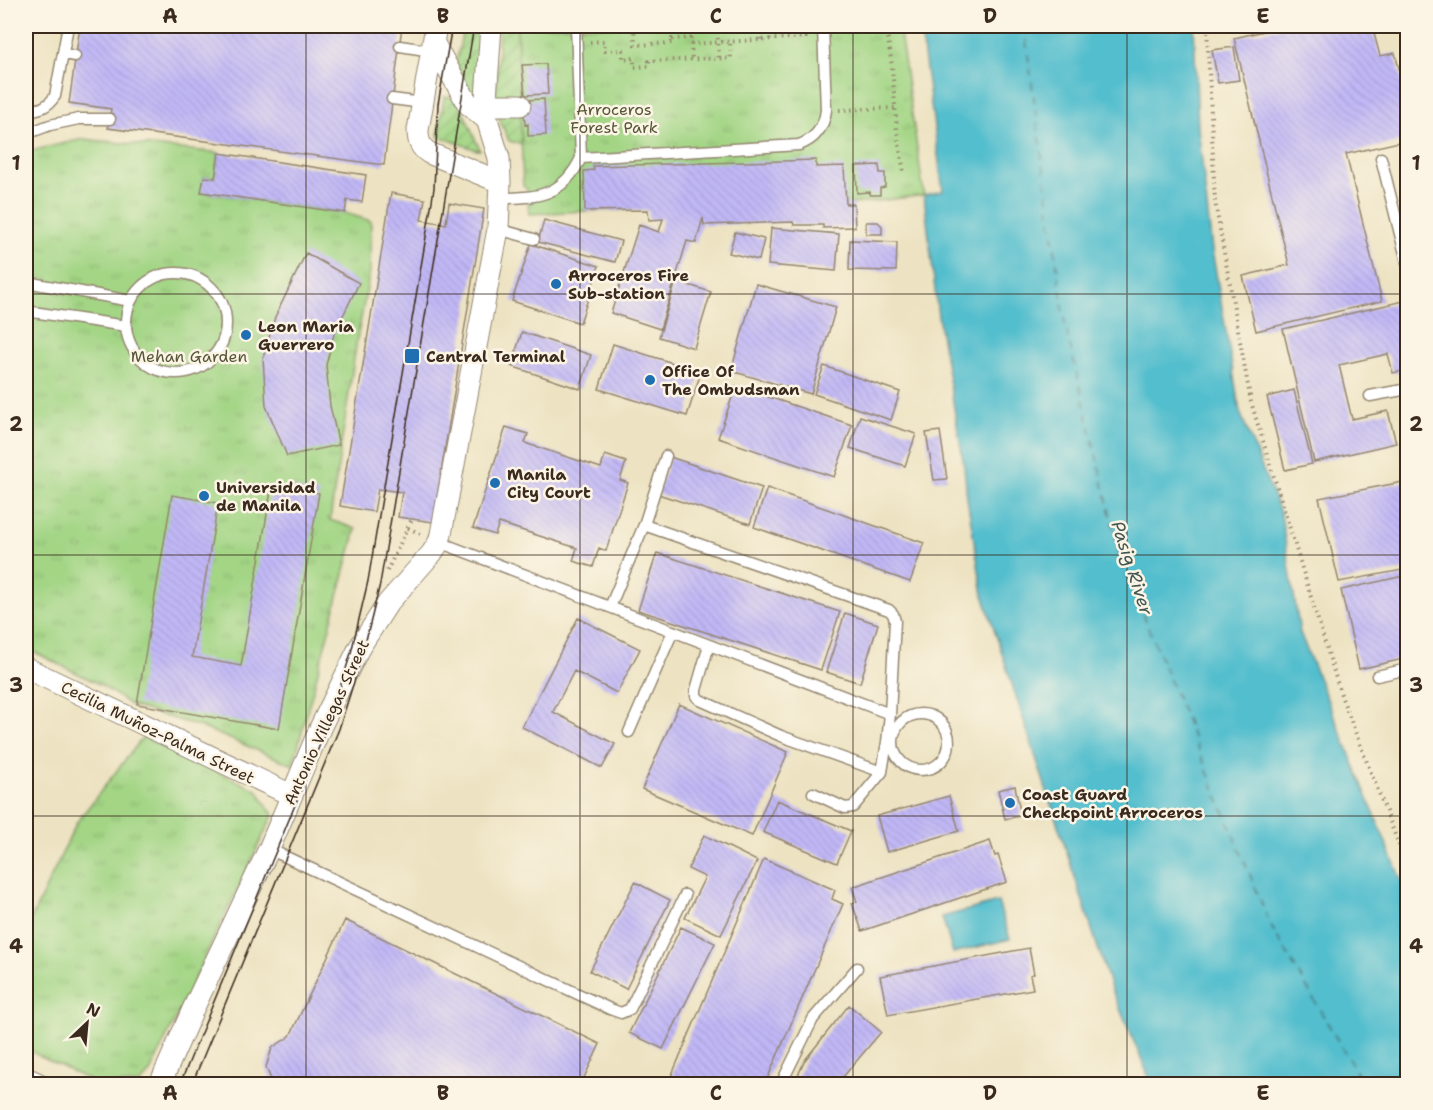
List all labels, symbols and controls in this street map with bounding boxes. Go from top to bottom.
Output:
text: A [162,3,178,29]
text: B [437,3,449,29]
text: C [710,3,722,29]
text: D [983,3,997,29]
text: E [1256,3,1270,29]
park label: Arroceros Forest Park [570,99,658,138]
text: 1 [11,150,21,176]
text: 1 [1411,150,1421,176]
place label: Arroceros Fire Sub-station [568,265,690,304]
marker: Arroceros Fire Sub-station [549,277,563,291]
place label: Leon Maria Guerrero [258,316,354,355]
marker: Leon Maria Guerrero [239,328,253,342]
park label: Mehan Garden [131,346,247,367]
place label: Central Terminal [426,346,566,367]
marker: Central Terminal [403,347,421,365]
place label: Office Of The Ombudsman [662,361,800,400]
marker: Office Of The Ombudsman [643,373,657,387]
text: 2 [9,411,23,437]
text: 2 [1409,411,1423,437]
place label: Manila City Court [507,464,591,503]
marker: Manila City Court [488,476,502,490]
place label: Universidad de Manila [216,477,315,516]
marker: Universidad de Manila [197,489,211,503]
water label: Pasig River [1105,518,1159,619]
street label: Antonio Villegas Street [279,636,374,808]
text: 3 [9,672,23,698]
text: 3 [1409,672,1423,698]
street label: Cecilia Muñoz-Palma Street [57,676,258,789]
place label: Coast Guard Checkpoint Arroceros [1022,784,1203,823]
marker: Coast Guard Checkpoint Arroceros [1003,796,1017,810]
text: 4 [9,933,23,959]
text: 4 [1409,933,1423,959]
north arrow [57,993,117,1053]
text: N [83,998,104,1022]
text: A [162,1080,178,1106]
text: B [437,1080,449,1106]
text: C [710,1080,722,1106]
text: D [983,1080,997,1106]
text: E [1256,1080,1270,1106]

